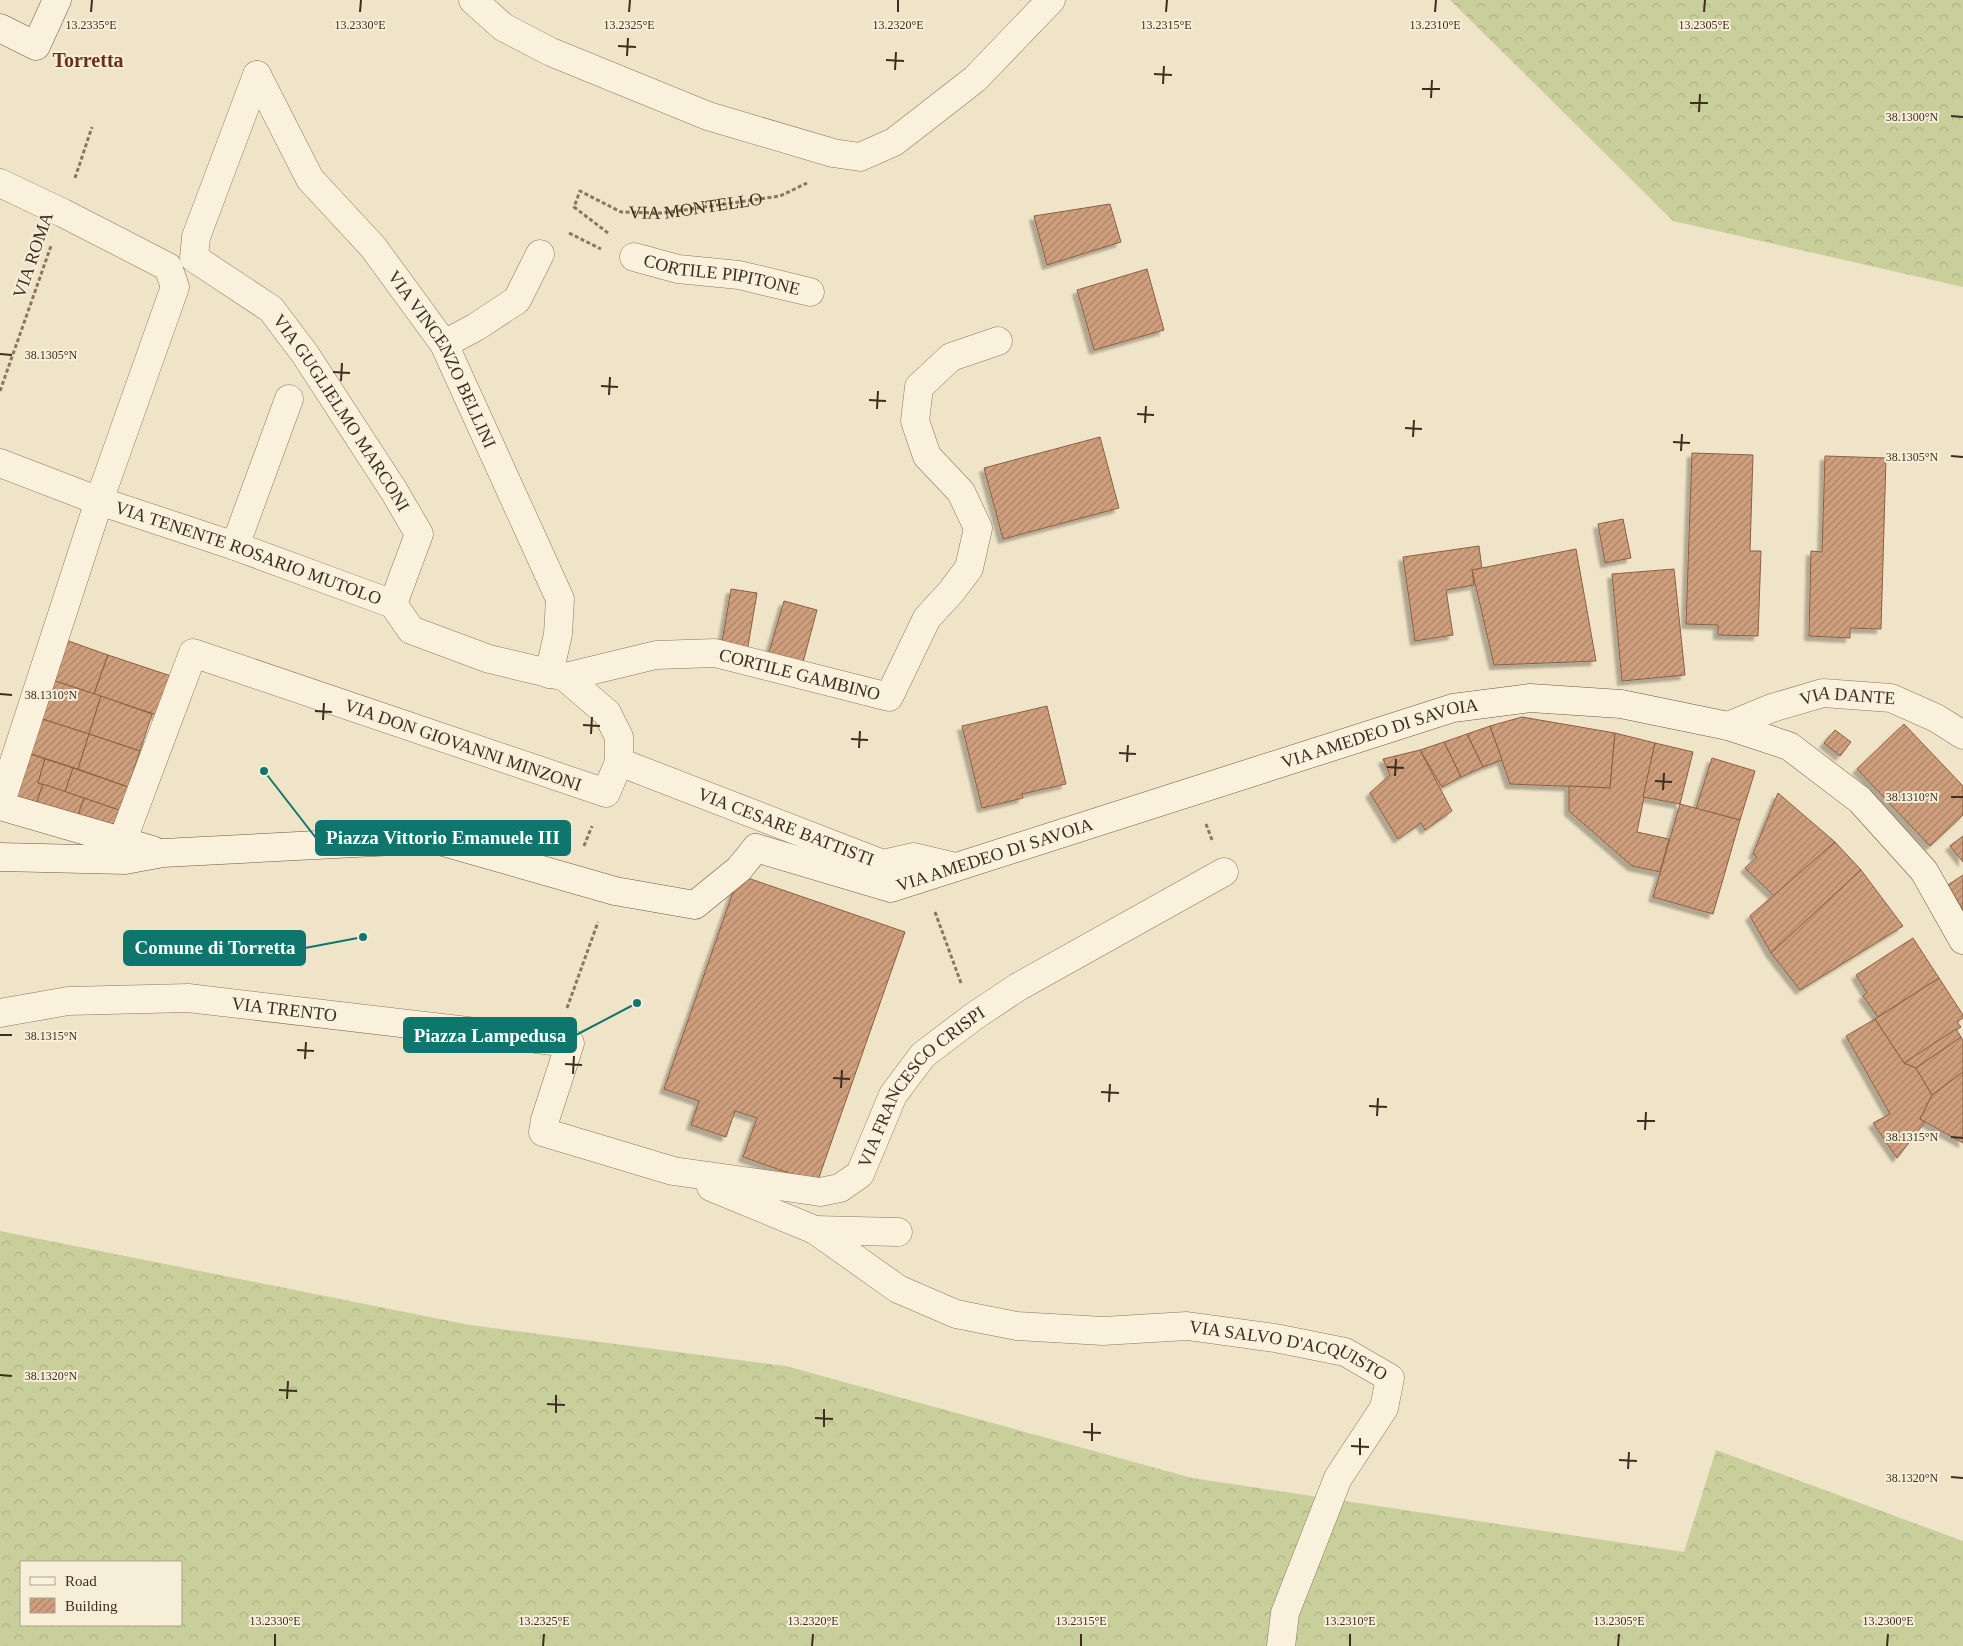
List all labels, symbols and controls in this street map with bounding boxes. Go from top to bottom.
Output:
text: 13.2335°E [65,18,117,32]
text: 13.2330°E [334,18,386,32]
text: 13.2325°E [603,18,655,32]
text: 13.2320°E [872,18,924,32]
text: 13.2315°E [1140,18,1192,32]
text: 13.2310°E [1409,18,1461,32]
text: 13.2305°E [1678,18,1730,32]
district label: Torretta [52,49,124,71]
text: 38.1300°N [1886,110,1939,124]
street label: VIA MONTELLO [629,189,764,223]
street label: VIA ROMA [9,209,57,301]
street label: CORTILE PIPITONE [641,250,802,299]
street label: VIA VINCENZO BELLINI [384,267,500,451]
street label: VIA GUGLIELMO MARCONI [269,310,414,515]
text: 38.1305°N [25,348,78,362]
text: 38.1305°N [1886,450,1939,464]
street label: VIA TENENTE ROSARIO MUTOLO [112,497,384,609]
street label: CORTILE GAMBINO [717,644,882,704]
street label: VIA DANTE [1797,683,1896,709]
text: 38.1310°N [25,688,78,702]
street label: VIA DON GIOVANNI MINZONI [342,695,584,795]
street label: VIA AMEDEO DI SAVOIA [1279,695,1479,772]
street label: VIA CESARE BATTISTI [695,783,877,870]
text: 38.1310°N [1886,790,1939,804]
street label: VIA AMEDEO DI SAVOIA [894,814,1095,896]
callout: Piazza Vittorio Emanuele III [316,821,570,855]
text: Piazza Vittorio Emanuele III [326,827,560,848]
callout: Comune di Torretta [124,931,305,965]
text: Comune di Torretta [134,937,296,958]
street label: VIA TRENTO [230,993,338,1025]
street label: VIA FRANCESCO CRISPI [854,1002,988,1170]
callout: Piazza Lampedusa [404,1018,576,1052]
text: Piazza Lampedusa [414,1025,567,1046]
text: 38.1315°N [25,1029,78,1043]
text: 38.1315°N [1886,1130,1939,1144]
street label: VIA SALVO D'ACQUISTO [1188,1316,1391,1384]
text: 38.1320°N [25,1369,78,1383]
text: 38.1320°N [1886,1471,1939,1485]
legend [20,1561,182,1626]
text: Road [65,1573,97,1589]
text: Building [65,1598,118,1614]
text: 13.2330°E [249,1614,301,1628]
text: 13.2325°E [518,1614,570,1628]
text: 13.2320°E [787,1614,839,1628]
text: 13.2315°E [1055,1614,1107,1628]
text: 13.2310°E [1324,1614,1376,1628]
text: 13.2305°E [1593,1614,1645,1628]
text: 13.2300°E [1862,1614,1914,1628]

